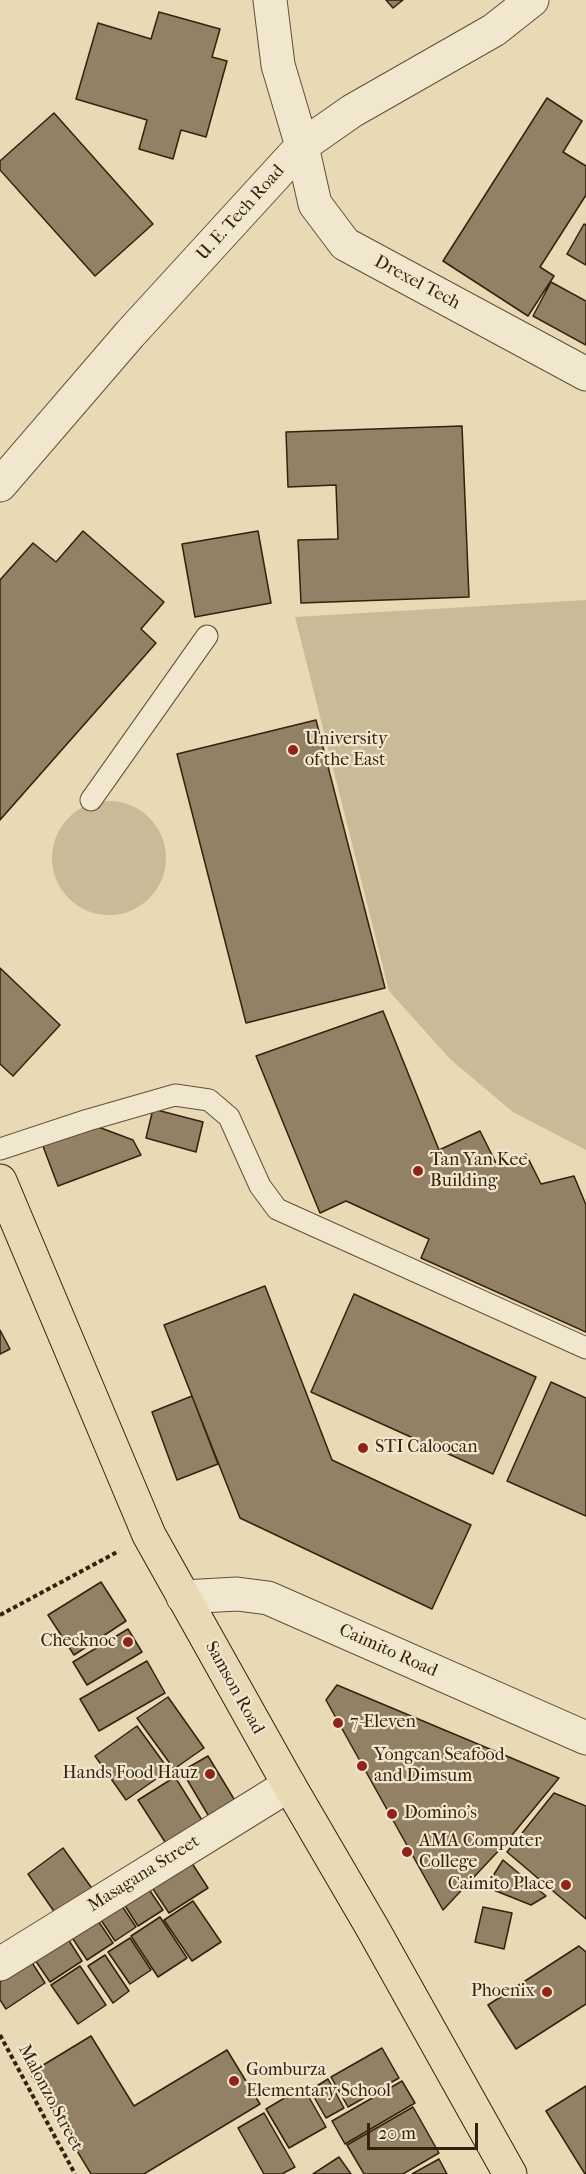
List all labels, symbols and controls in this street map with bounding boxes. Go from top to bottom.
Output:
street label: U. E. Tech Road [192,161,290,265]
street label: Drexel Tech [370,251,464,315]
place label: University of the East [305,729,388,771]
marker: University of the East [286,743,300,757]
place label: Tan Yan Kee Building [430,1150,527,1192]
marker: Tan Yan Kee Building [411,1164,425,1178]
place label: STI Caloocan [375,1437,478,1459]
marker: STI Caloocan [356,1441,370,1455]
street label: Caimito Road [335,1620,441,1682]
place label: Checknoc [40,1631,116,1653]
marker: Checknoc [121,1635,135,1649]
street label: Samson Road [200,1638,268,1738]
place label: 7-Eleven [350,1712,416,1734]
marker: 7-Eleven [331,1716,345,1730]
place label: Yongcan Seafood and Dimsum [374,1745,504,1788]
marker: Yongcan Seafood and Dimsum [355,1759,369,1773]
place label: Hands Food Hauz [63,1763,198,1785]
marker: Hands Food Hauz [203,1767,217,1781]
place label: Domino's [404,1803,477,1825]
marker: Domino's [385,1807,399,1821]
street label: Masagana Street [84,1831,204,1917]
place label: AMA Computer College [419,1831,542,1874]
marker: AMA Computer College [400,1845,414,1859]
place label: Caimito Place [448,1874,554,1896]
marker: Caimito Place [559,1878,573,1892]
place label: Phoenix [471,1981,535,2003]
marker: Phoenix [540,1985,554,1999]
street label: Malonzo Street [13,2041,87,2155]
place label: Gomburza Elementary School [246,2060,391,2102]
marker: Gomburza Elementary School [227,2074,241,2088]
scale bar [370,2111,481,2149]
text: 20 m [378,2123,416,2144]

